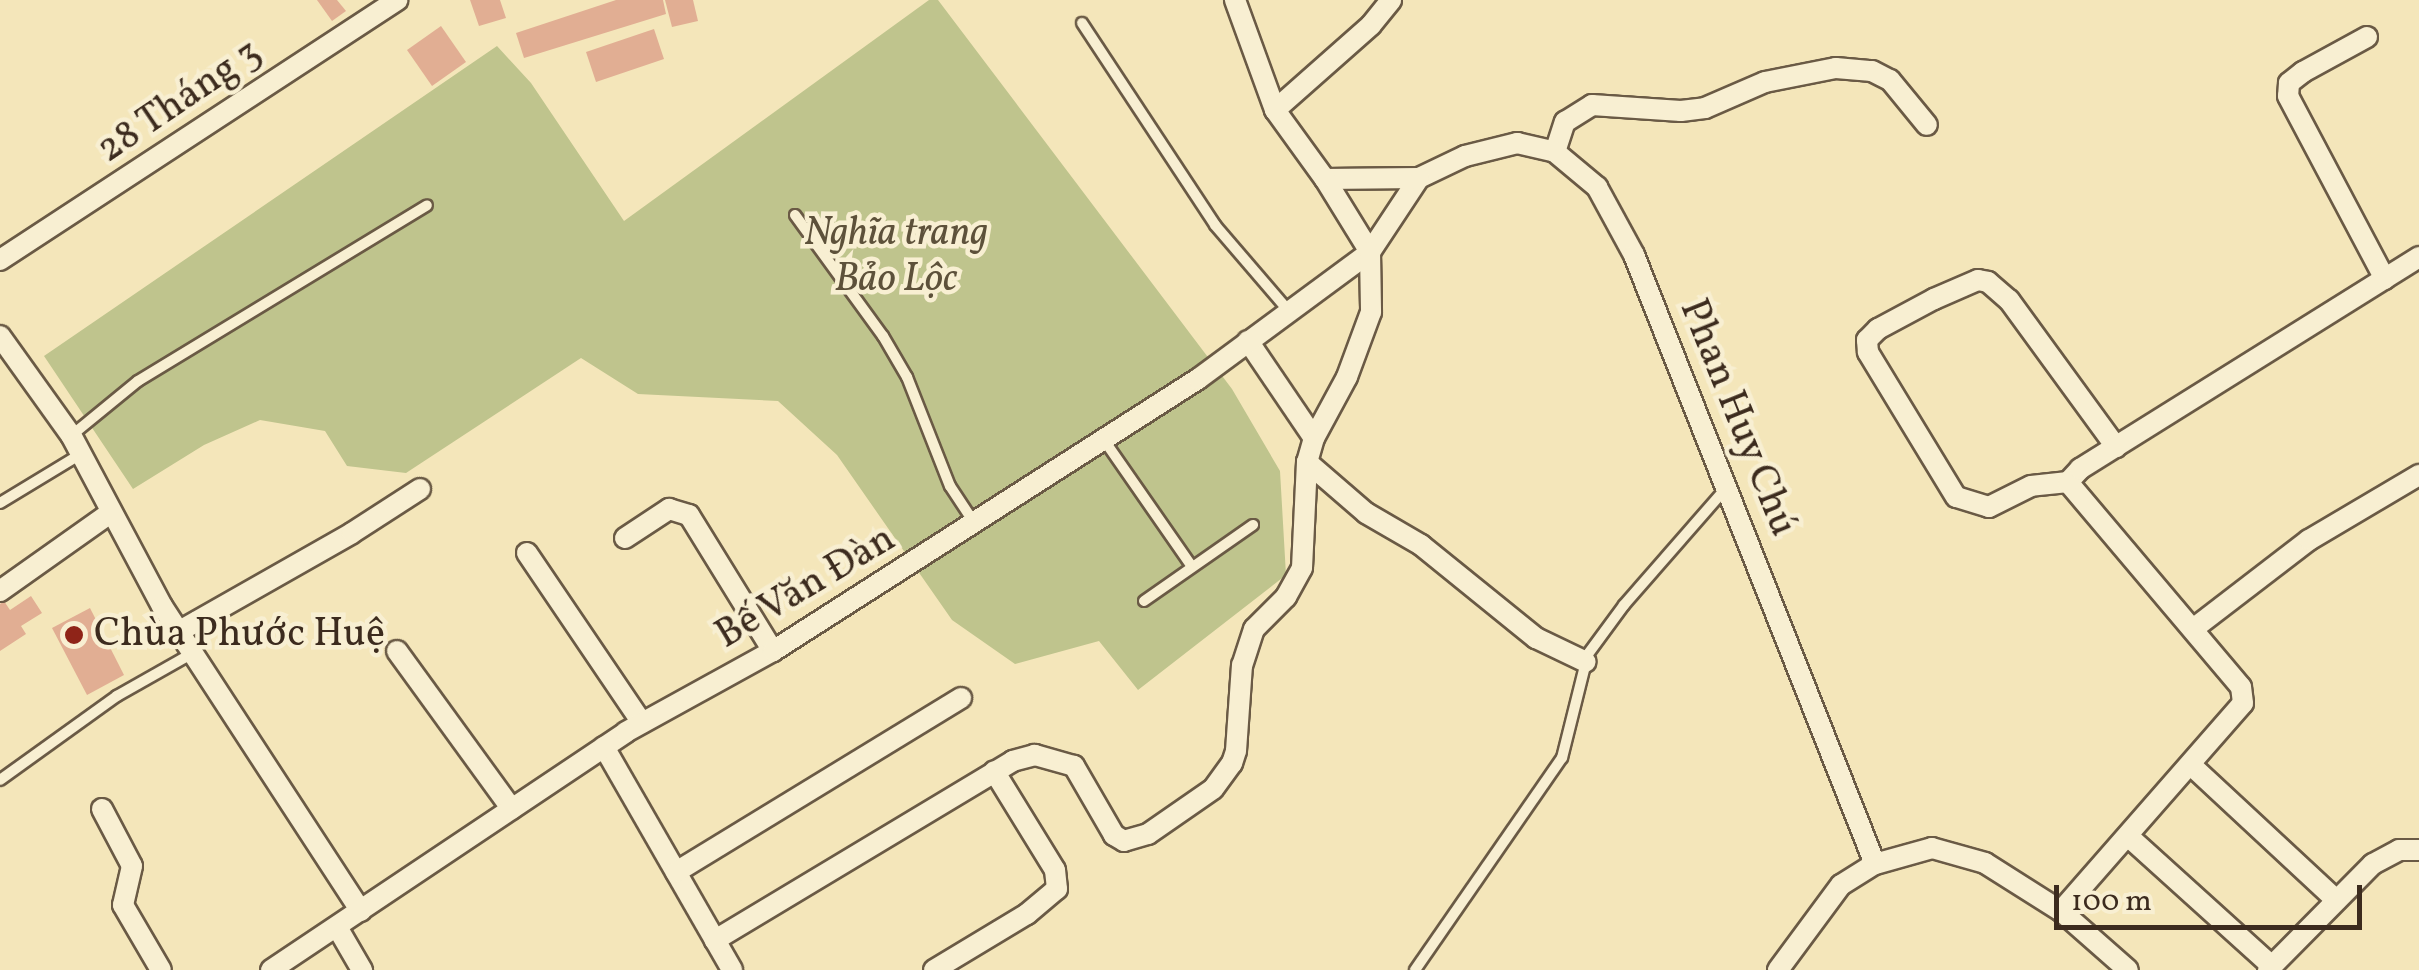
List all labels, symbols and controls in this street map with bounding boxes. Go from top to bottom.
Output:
street label: 28 Tháng 3 [88,29,272,175]
park label: Nghĩa trang Bảo Lộc [804,210,988,304]
street label: Phan Huy Chú [1667,292,1807,544]
street label: Bế Văn Đàn [707,515,905,661]
place label: Chùa Phước Huệ [94,611,385,659]
marker: Chùa Phước Huệ [63,624,85,646]
scale bar [2059,865,2366,927]
text: 100 m [2071,881,2152,923]

